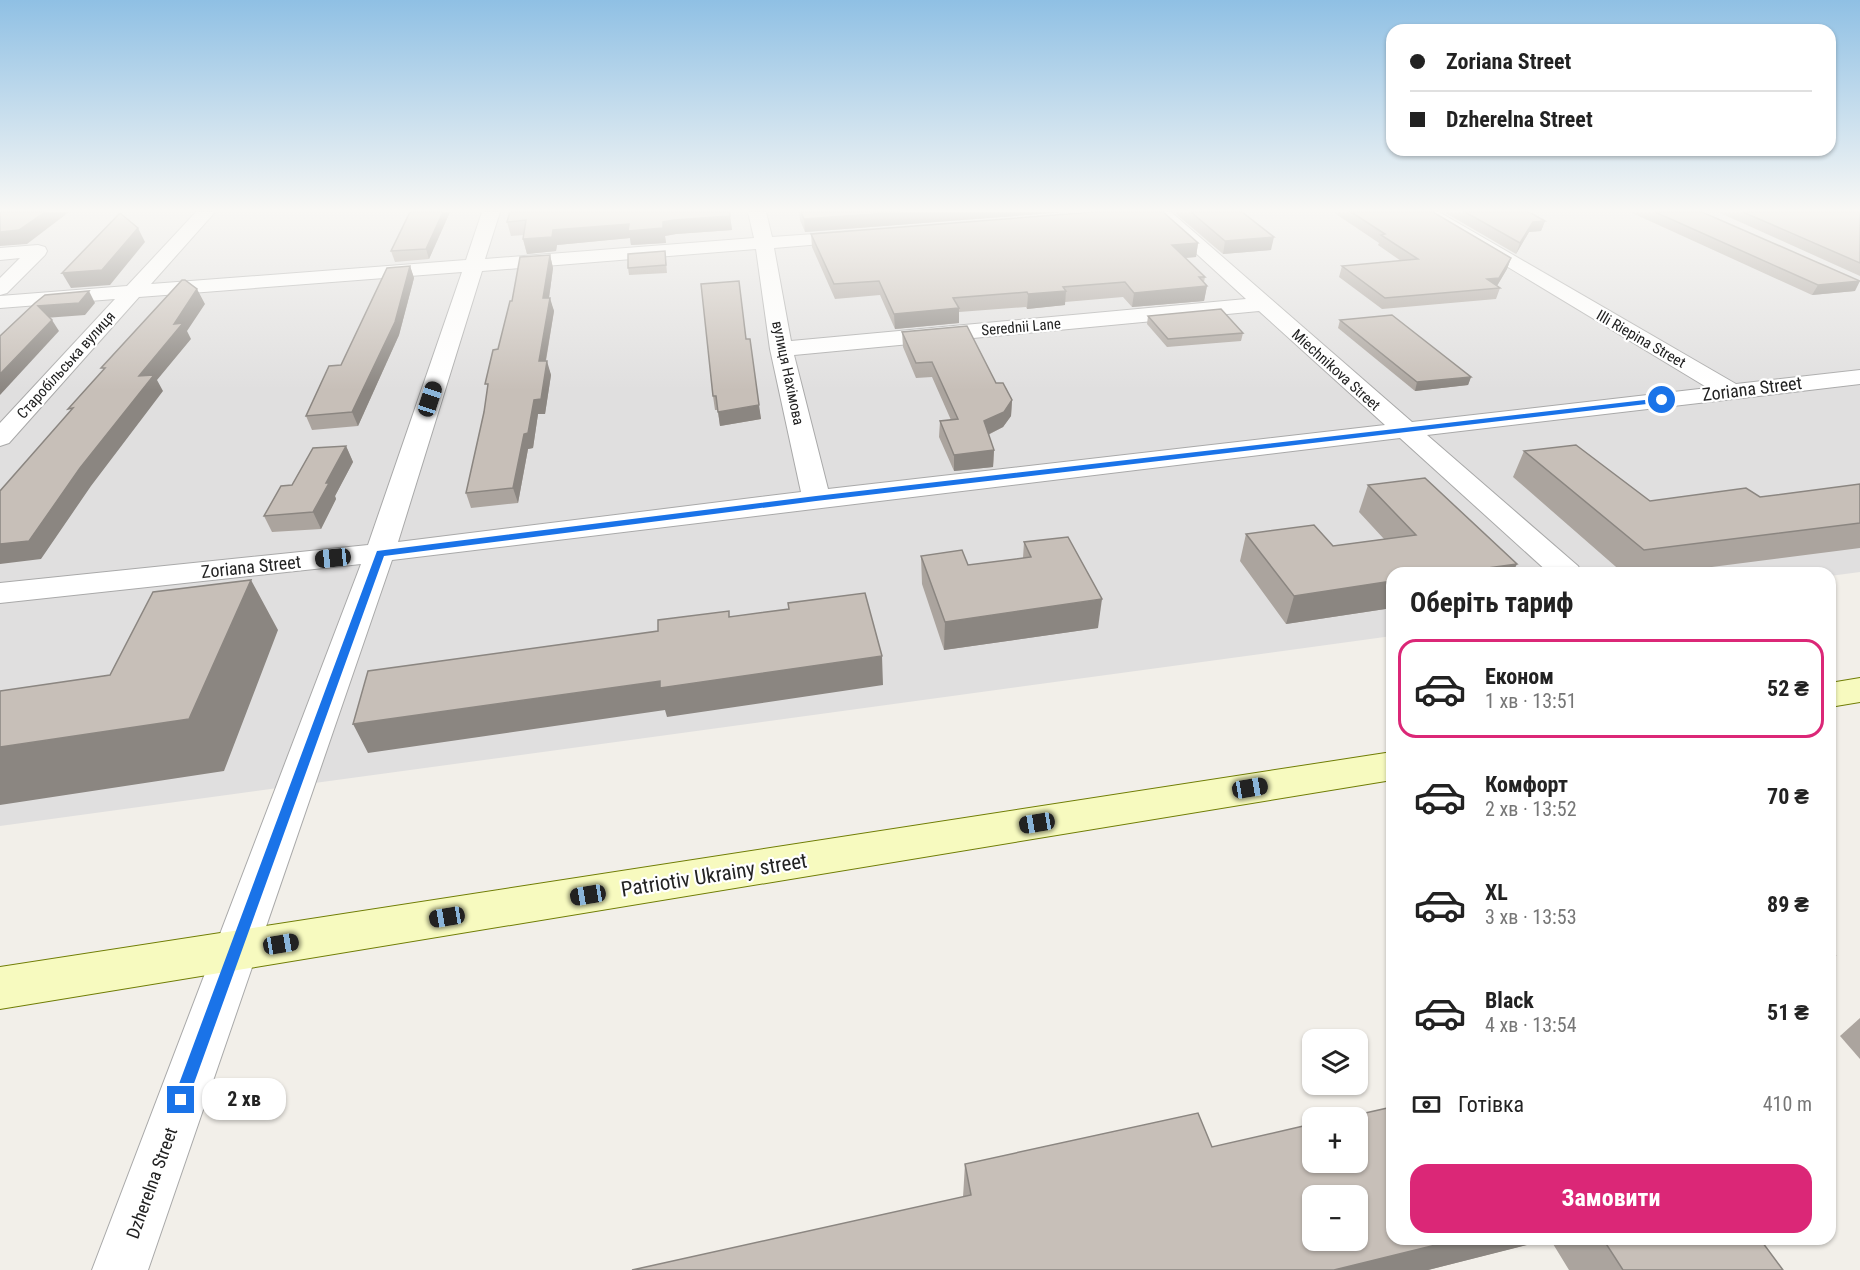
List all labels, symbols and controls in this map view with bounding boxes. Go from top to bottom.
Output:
text: Zoriana Street [1446,49,1571,74]
text: Dzherelna Street [1446,107,1593,132]
street label: Illi Riepina Street [1593,306,1689,372]
street label: Старобільська вулиця [13,308,119,422]
street label: Serednii Lane [980,315,1062,339]
street label: вулиця Нахімова [768,319,808,427]
street label: Miechnikova Street [1288,326,1384,414]
street label: Zoriana Street [1701,372,1803,405]
car [416,379,444,419]
route start [1648,386,1675,413]
car [314,547,352,569]
street label: Zoriana Street [200,551,302,582]
text: Оберіть тариф [1410,587,1573,619]
icon: car [1413,662,1467,716]
text: Економ [1485,664,1554,689]
text: 52 ₴ [1767,676,1809,701]
text: 1 хв · 13:51 [1485,689,1577,713]
icon: car [1413,770,1467,824]
text: Комфорт [1485,772,1568,797]
car [1231,776,1269,800]
text: 70 ₴ [1767,784,1809,809]
text: 2 хв · 13:52 [1485,797,1577,821]
car [1018,811,1056,835]
street label: Patriotiv Ukrainy street [619,848,809,902]
icon: car [1413,878,1467,932]
text: XL [1485,880,1508,905]
car [569,883,607,907]
text: 89 ₴ [1767,892,1809,917]
car [428,905,466,929]
text: 3 хв · 13:53 [1485,905,1577,929]
car [262,932,300,956]
icon: car [1413,986,1467,1040]
text: Black [1485,988,1534,1013]
text: 51 ₴ [1767,1000,1809,1025]
text: 4 хв · 13:54 [1485,1013,1577,1037]
map controls [1302,1029,1368,1251]
button: layers [1302,1029,1368,1095]
callout: 2 хв [202,1079,286,1121]
route end [167,1086,194,1113]
text: 2 хв [227,1087,261,1111]
icon: cash [1410,1088,1443,1121]
text: Готівка [1458,1092,1524,1117]
text: 410 m [1763,1092,1812,1116]
button: + [1302,1107,1368,1173]
street label: Dzherelna Street [122,1124,181,1241]
button: Замовити [1410,1164,1812,1233]
button: − [1302,1185,1368,1251]

